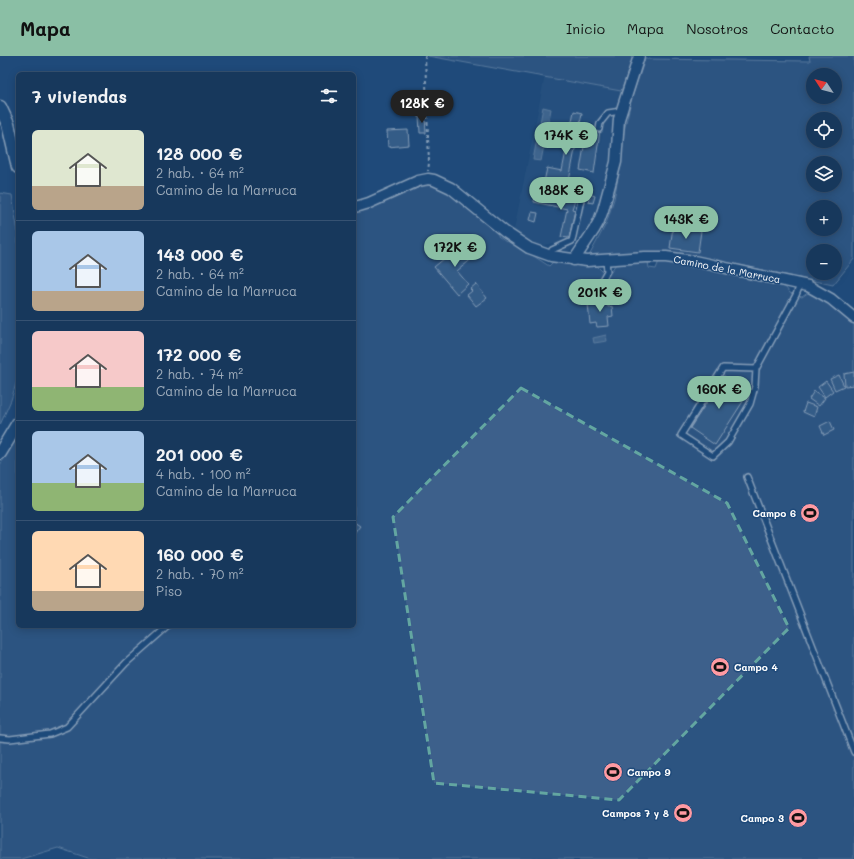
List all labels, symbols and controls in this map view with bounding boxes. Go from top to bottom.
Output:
text: Mapa [20,16,71,41]
text: Inicio [566,19,605,38]
text: Mapa [627,19,664,38]
text: Nosotros [686,19,748,38]
text: Contacto [770,19,834,38]
north arrow [806,68,842,104]
map controls [806,68,842,280]
text: 7 viviendas [32,85,127,107]
icon: filters [318,85,340,107]
pin: 128K € [389,90,455,124]
text: 128K € [400,94,444,111]
button: locate [806,112,842,148]
pin: 174K € [533,122,599,156]
text: 174K € [543,126,589,143]
text: 128 000 € [156,142,242,164]
icon: home [64,146,112,194]
button: layers [806,156,842,192]
text: 2 hab. · 64 m² [156,164,244,181]
pin: 188K € [528,177,594,211]
text: Camino de la Marruca [156,181,297,198]
text: 188K € [538,181,584,198]
button: + [806,200,842,236]
pin: 143K € [653,206,719,240]
text: 143K € [663,210,709,227]
pin: 172K € [422,234,488,268]
text: 172K € [433,238,477,255]
text: 143 000 € [156,243,243,265]
button: − [806,244,842,280]
icon: home [64,247,112,295]
street label: Camino de la Marruca [672,252,782,286]
text: 2 hab. · 64 m² [156,265,244,282]
pin: 201K € [567,279,633,313]
text: Camino de la Marruca [156,282,297,299]
text: 201K € [577,283,623,300]
text: 172 000 € [156,343,241,365]
icon: home [64,347,112,395]
text: 2 hab. · 74 m² [156,365,243,382]
pin: 160K € [686,376,752,410]
text: 160K € [696,380,742,397]
text: Camino de la Marruca [156,382,297,399]
text: 201 000 € [156,443,243,465]
icon: home [64,447,112,495]
text: 4 hab. · 100 m² [156,465,251,482]
text: Camino de la Marruca [156,482,297,499]
sports icon: Campo 6 [799,502,821,524]
place label: Campo 6 [752,506,796,520]
text: 160 000 € [156,543,244,565]
icon: home [64,547,112,595]
text: 2 hab. · 70 m² [156,565,244,582]
text: Piso [156,582,182,599]
sports icon: Campo 4 [709,656,731,678]
place label: Campo 4 [734,660,778,674]
sports icon: Campo 9 [602,761,624,783]
place label: Campo 9 [627,765,670,779]
sports icon: Campos 7 y 8 [672,802,694,824]
place label: Campos 7 y 8 [602,806,669,820]
sports icon: Campo 3 [787,807,809,829]
place label: Campo 3 [741,811,784,825]

